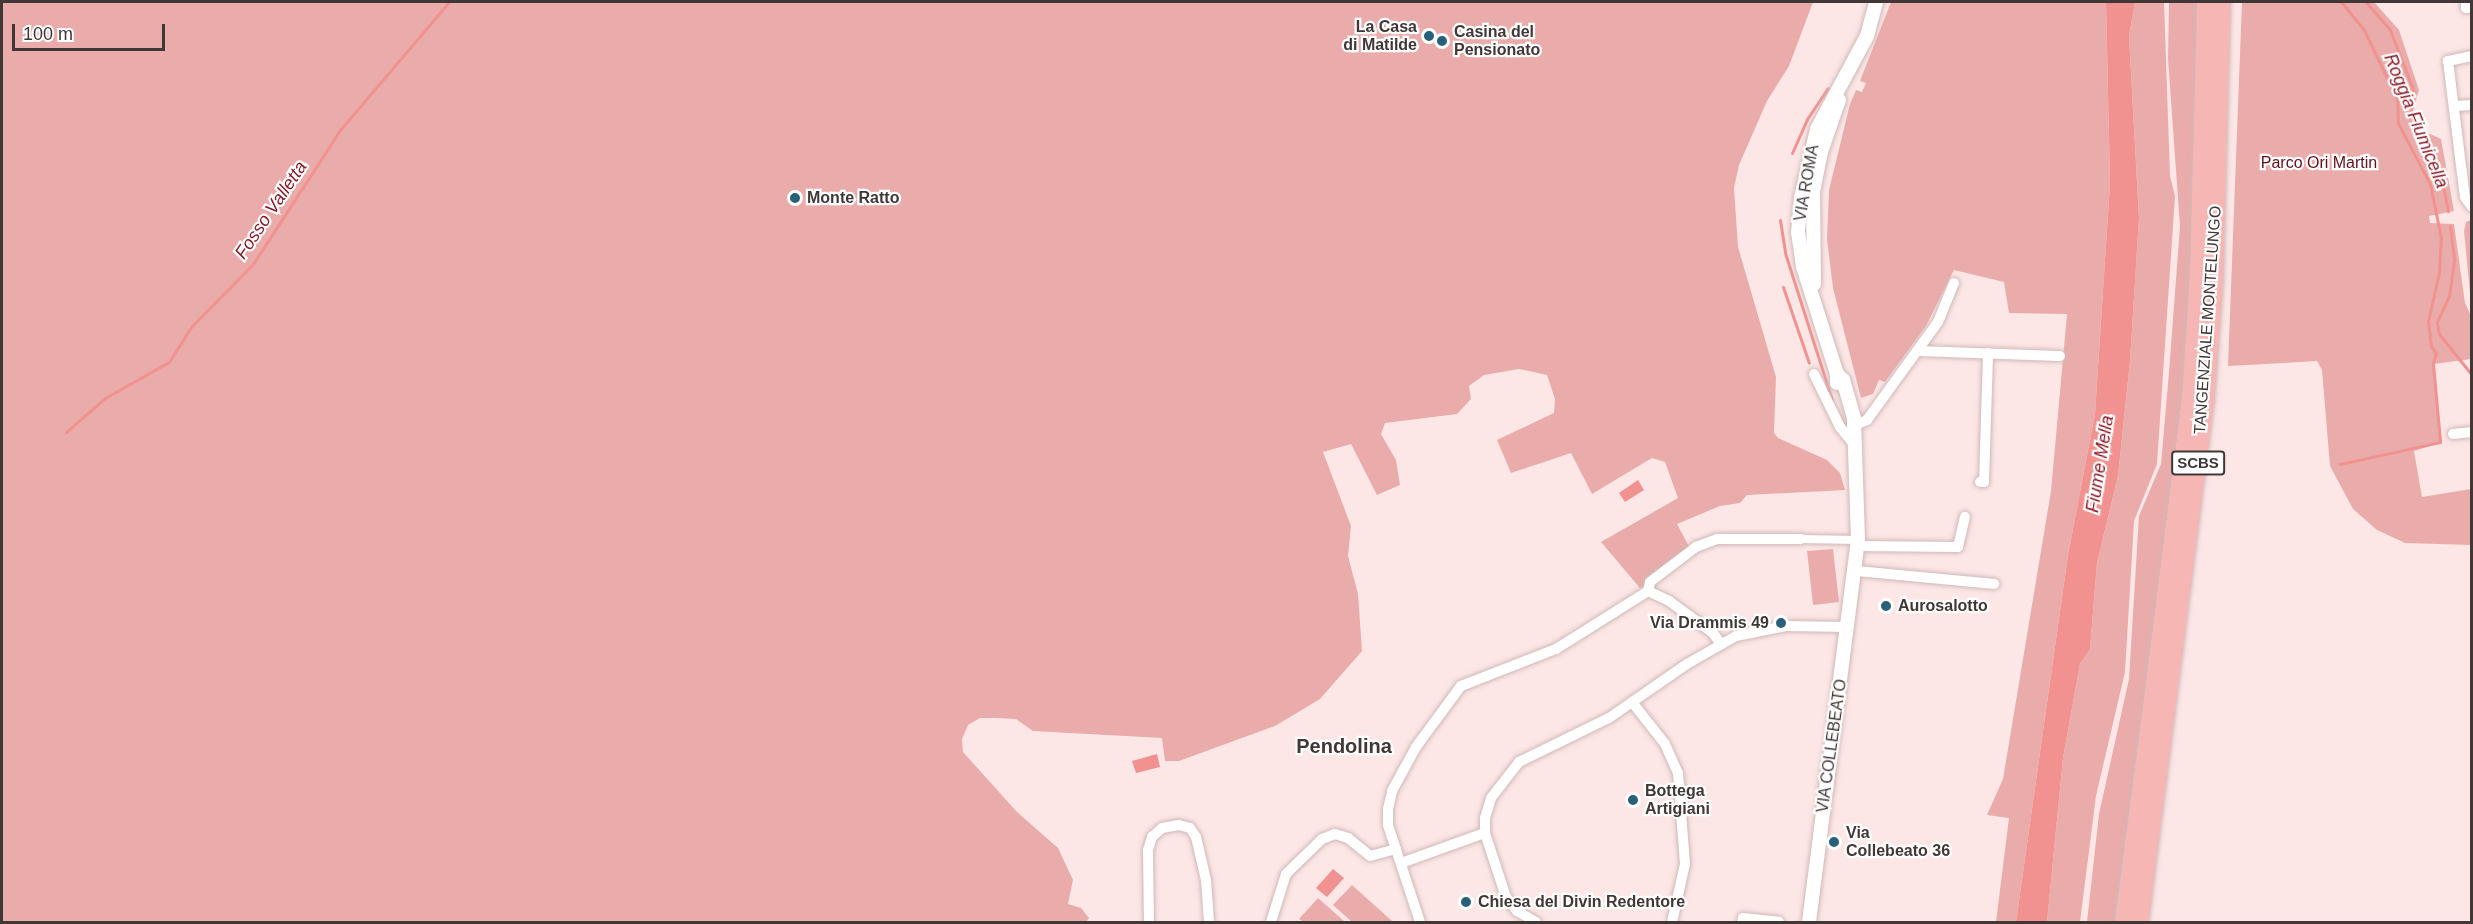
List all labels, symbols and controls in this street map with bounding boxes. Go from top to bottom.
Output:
scale bar [15,12,168,50]
place label: La Casa di Matilde [1343,17,1417,55]
place label: Casina del Pensionato [1454,22,1540,60]
text: 100 m [23,24,73,44]
marker: La Casa di Matilde [1422,29,1436,43]
marker: Casina del Pensionato [1435,34,1449,48]
water label: Roggia Fiumicella [2379,51,2453,191]
street label: VIA ROMA [1791,143,1823,223]
park label: Parco Ori Martin [2261,153,2377,173]
water label: Fosso Valletta [230,157,312,263]
place label: Monte Ratto [807,188,899,208]
marker: Monte Ratto [788,191,802,205]
street label: TANGENZIALE MONTELUNGO [2190,205,2226,435]
water label: Fiume Mella [2082,414,2118,514]
road number: SCBS [2171,451,2225,475]
place label: Aurosalotto [1898,596,1988,616]
marker: Aurosalotto [1879,599,1893,613]
place label: Via Drammis 49 [1650,613,1769,633]
marker: Via Drammis 49 [1774,616,1788,630]
street label: VIA COLLEBEATO [1813,678,1851,814]
district label: Pendolina [1296,734,1392,758]
place label: Bottega Artigiani [1645,781,1710,819]
marker: Bottega Artigiani [1626,793,1640,807]
place label: Via Collebeato 36 [1846,823,1950,861]
marker: Via Collebeato 36 [1827,835,1841,849]
place label: Chiesa del Divin Redentore [1478,892,1685,912]
marker: Chiesa del Divin Redentore [1459,895,1473,909]

